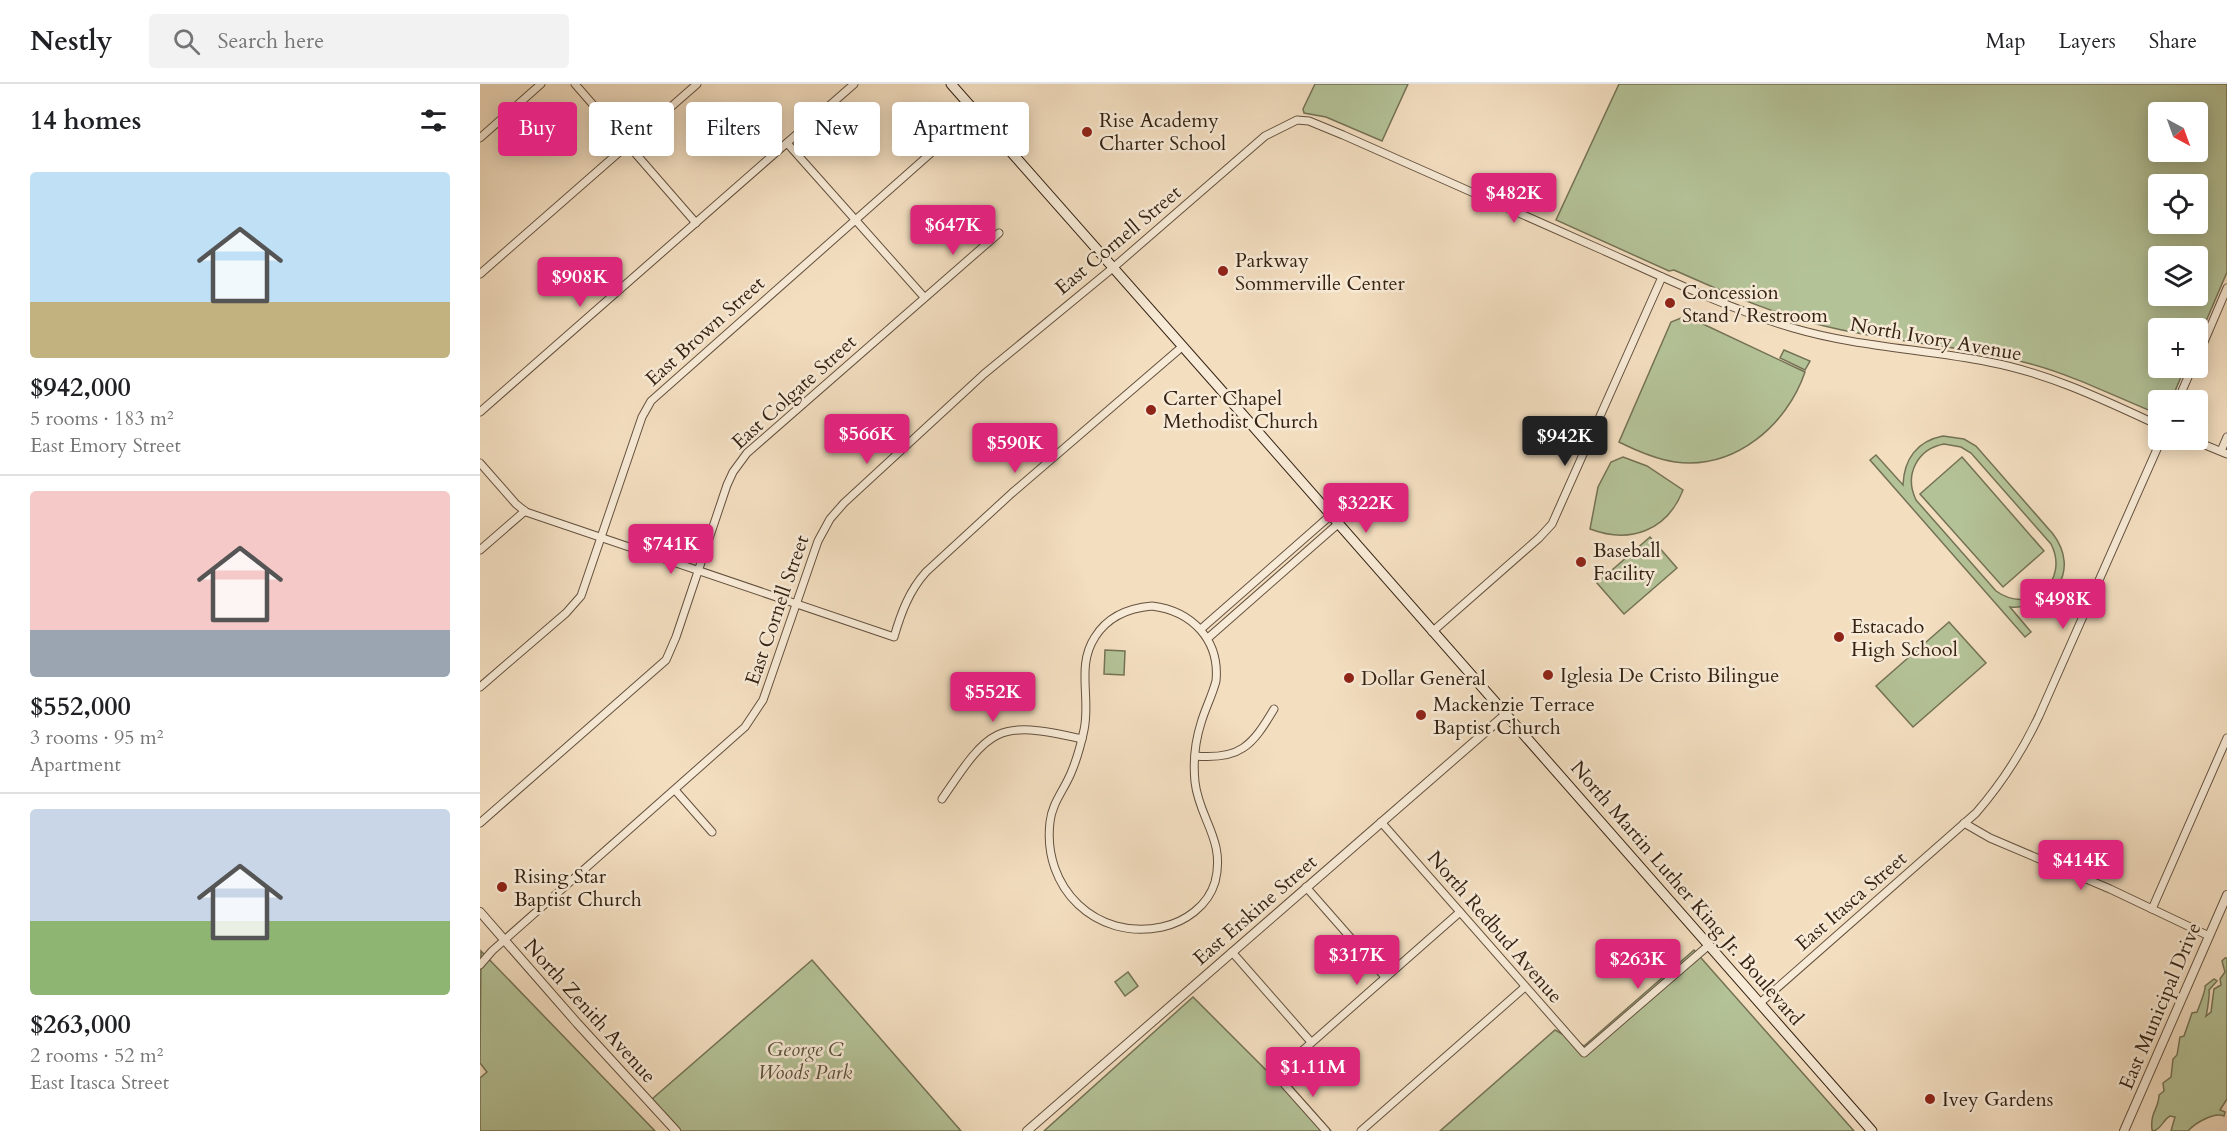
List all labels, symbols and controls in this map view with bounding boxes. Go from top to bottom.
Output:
search box [149,14,569,68]
text: Nestly [30,22,113,60]
icon: search [170,25,203,58]
text: Search here [218,26,324,56]
text: Map [1986,27,2026,56]
text: Layers [2059,27,2116,56]
text: Share [2149,27,2197,56]
chip: Buy [498,102,577,156]
chip: Rent [589,102,674,156]
chip: Filters [686,102,782,156]
chip: New [794,102,880,156]
chip: Apartment [892,102,1029,156]
north arrow [2148,102,2208,162]
map controls [2148,102,2208,450]
text: 14 homes [30,103,141,138]
icon: filters [417,104,450,137]
place label: Rise Academy Charter School [1099,107,1226,157]
marker: Rise Academy Charter School [1080,125,1094,139]
pin: $482K [1472,173,1556,224]
button: locate [2148,174,2208,234]
street label: East Cornell Street [1049,179,1187,301]
text: $482K [1485,179,1543,206]
pin: $647K [911,205,995,256]
icon: home [186,211,294,319]
text: $647K [924,211,982,238]
button: layers [2148,246,2208,306]
place label: Parkway Sommerville Center [1235,247,1406,297]
pin: $908K [538,257,622,308]
text: $908K [551,263,609,290]
marker: Parkway Sommerville Center [1216,264,1230,278]
street label: East Brown Street [640,270,771,392]
place label: Concession Stand / Restroom [1682,279,1828,329]
marker: Concession Stand / Restroom [1663,296,1677,310]
street label: North Ivory Avenue [1848,311,2024,367]
button: + [2148,318,2208,378]
street label: East Colgate Street [726,328,863,455]
text: $942,000 [30,370,131,405]
place label: Carter Chapel Methodist Church [1163,385,1318,435]
button: − [2148,390,2208,450]
marker: Carter Chapel Methodist Church [1144,403,1158,417]
text: 5 rooms · 183 m² [30,405,174,432]
pin: $566K [825,414,909,465]
pin: $942K [1523,416,1607,467]
text: $566K [838,420,896,447]
text: $942K [1536,422,1594,449]
pin: $590K [973,423,1057,474]
text: $590K [986,429,1044,456]
text: East Emory Street [30,432,181,459]
pin: $322K [1324,483,1408,534]
text: $322K [1337,489,1395,516]
pin: $741K [629,524,713,575]
icon: home [186,530,294,638]
text: $741K [642,530,700,557]
street label: East Cornell Street [739,531,816,689]
place label: Baseball Facility [1593,537,1661,587]
marker: Baseball Facility [1574,555,1588,569]
pin: $498K [2021,579,2105,630]
text: $498K [2034,585,2092,612]
place label: Estacado High School [1851,613,1958,663]
marker: Estacado High School [1832,630,1846,644]
place label: Iglesia De Cristo Bilingue [1560,662,1779,689]
place label: Dollar General [1361,665,1486,692]
marker: Iglesia De Cristo Bilingue [1541,668,1555,682]
marker: Dollar General [1342,671,1356,685]
pin: $552K [951,672,1035,723]
text: $552K [964,678,1022,705]
text: $552,000 [30,689,131,724]
place label: Mackenzie Terrace Baptist Church [1433,691,1595,741]
marker: Mackenzie Terrace Baptist Church [1414,708,1428,722]
text: 3 rooms · 95 m² [30,724,163,751]
text: Apartment [30,751,121,778]
street label: North Martin Luther King Jr. Boulevard [1564,755,1810,1031]
pin: $414K [2039,840,2123,891]
street label: North Redbud Avenue [1421,845,1569,1009]
street label: East Itasca Street [1790,845,1913,957]
text: $414K [2052,846,2110,873]
icon: home [186,848,294,956]
street label: East Erskine Street [1187,848,1323,971]
place label: Rising Star Baptist Church [514,863,642,913]
marker: Rising Star Baptist Church [495,880,509,894]
street label: East Municipal Drive [2113,918,2207,1094]
street label: North Zenith Avenue [518,933,662,1089]
pin: $317K [1315,935,1399,986]
pin: $263K [1596,939,1680,990]
text: $317K [1328,941,1386,968]
text: $263K [1609,945,1667,972]
text: $263,000 [30,1007,131,1042]
park label: George C Woods Park [758,1036,852,1086]
text: 2 rooms · 52 m² [30,1042,163,1069]
pin: $1.11M [1264,1047,1362,1098]
text: $1.11M [1280,1053,1346,1080]
text: East Itasca Street [30,1069,169,1096]
place label: Ivey Gardens [1942,1086,2054,1113]
marker: Ivey Gardens [1923,1092,1937,1106]

